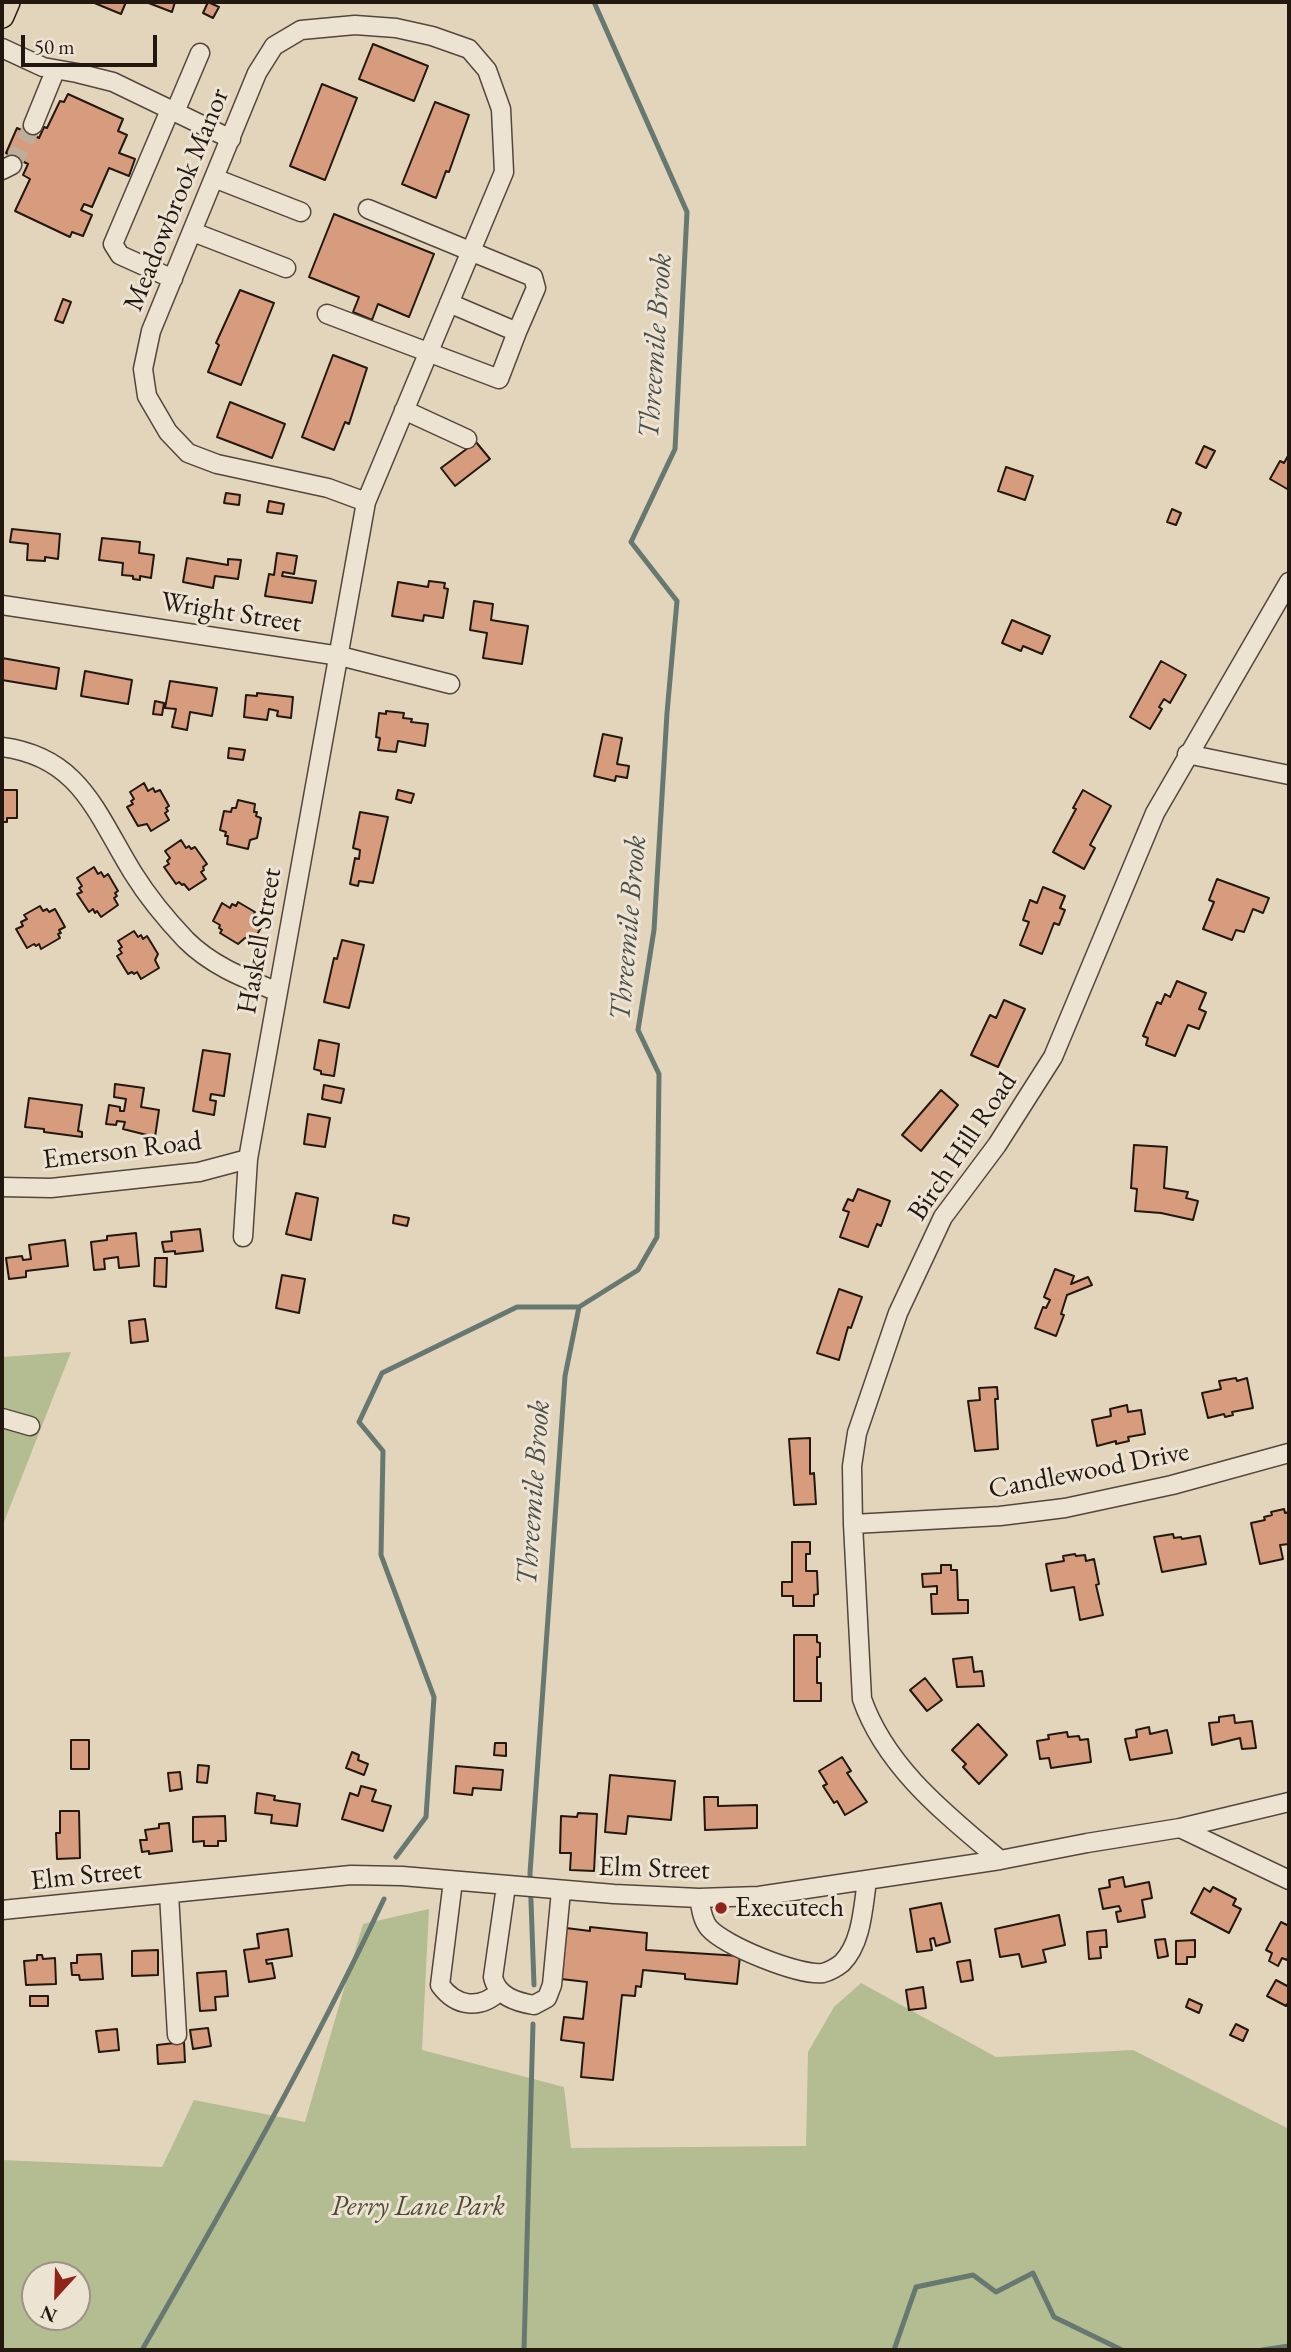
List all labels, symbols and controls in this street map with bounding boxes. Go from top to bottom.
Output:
scale bar [24,21,161,65]
text: 50 m [34,33,75,60]
street label: Meadowbrook Manor [117,84,237,316]
water label: Threemile Brook [632,252,680,440]
street label: Wright Street [158,585,304,641]
water label: Threemile Brook [603,834,655,1022]
street label: Haskell Street [231,865,289,1017]
street label: Birch Hill Road [901,1067,1025,1227]
street label: Emerson Road [41,1125,203,1177]
water label: Threemile Brook [510,1399,558,1587]
street label: Candlewood Drive [986,1435,1192,1507]
street label: Elm Street [598,1850,710,1888]
street label: Elm Street [29,1853,143,1899]
place label: Executech [735,1891,844,1925]
marker: Executech [713,1900,729,1916]
park label: Perry Lane Park [331,2190,505,2224]
north arrow [21,2261,91,2331]
text: N [37,2300,61,2329]

